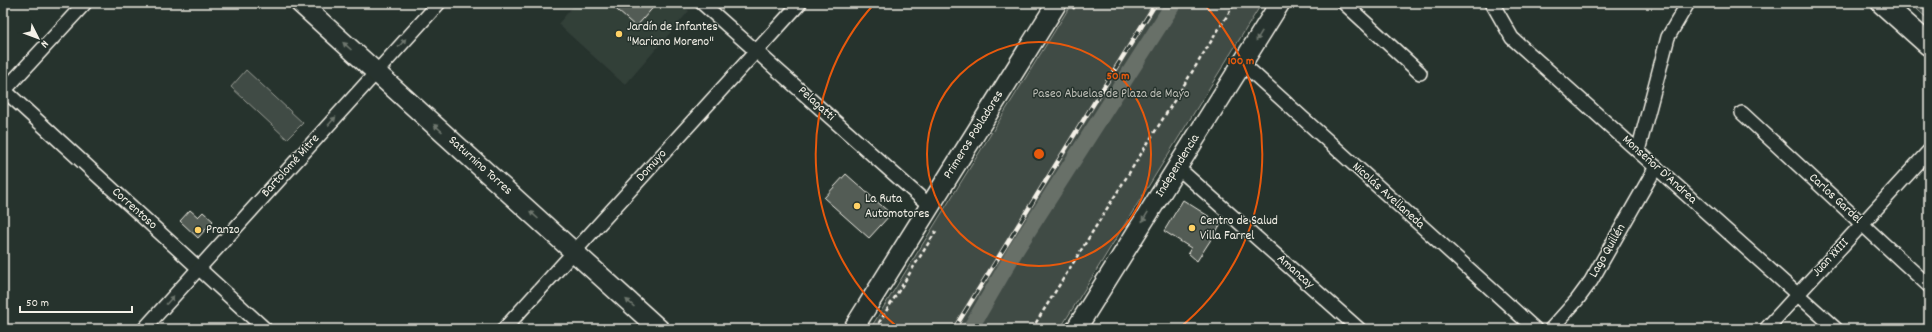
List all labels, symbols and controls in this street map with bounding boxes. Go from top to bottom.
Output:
north arrow [18,18,58,58]
place label: Jardín de Infantes "Mariano Moreno" [627,18,718,52]
marker: Jardín de Infantes "Mariano Moreno" [614,29,624,39]
one-way arrow [1255,31,1263,41]
text: N [36,36,52,51]
one-way arrow [398,38,407,49]
one-way arrow [343,42,352,51]
text: 100 m [1228,53,1254,70]
text: 50 m [1106,68,1130,85]
street label: Pelagatti [793,82,839,126]
park label: Paseo Abuelas de Plaza de Mayo [1032,85,1190,104]
street label: Primeros Pobladores [939,87,1009,183]
one-way arrow [328,115,337,126]
one-way arrow [433,123,443,133]
street label: Bartolomé Mitre [257,130,325,202]
street label: Independencia [1151,130,1205,201]
street label: Monseñor D'Andrea [1617,131,1701,210]
street label: Saturnino Torres [444,132,516,200]
street label: Domuyo [632,145,672,187]
centre of rings [1032,147,1046,161]
street label: Nicolás Avellaneda [1347,158,1429,235]
street label: Carlos Gardel [1804,169,1866,229]
street label: Correntoso [107,183,161,235]
place label: La Ruta Automotores [865,190,930,224]
marker: La Ruta Automotores [852,201,862,211]
one-way arrow [529,211,539,220]
one-way arrow [1142,212,1149,223]
place label: Centro de Salud Villa Farrel [1200,212,1278,246]
place label: Pranzo [206,221,240,240]
street label: Lago Quillén [1585,221,1631,281]
marker: Centro de Salud Villa Farrel [1187,223,1197,233]
marker: Pranzo [193,225,203,235]
street label: Juan XXIII [1808,234,1854,282]
street label: Amancay [1272,250,1319,295]
scale bar [20,288,132,314]
text: 50 m [26,295,49,312]
one-way arrow [165,295,175,305]
one-way arrow [625,298,636,307]

